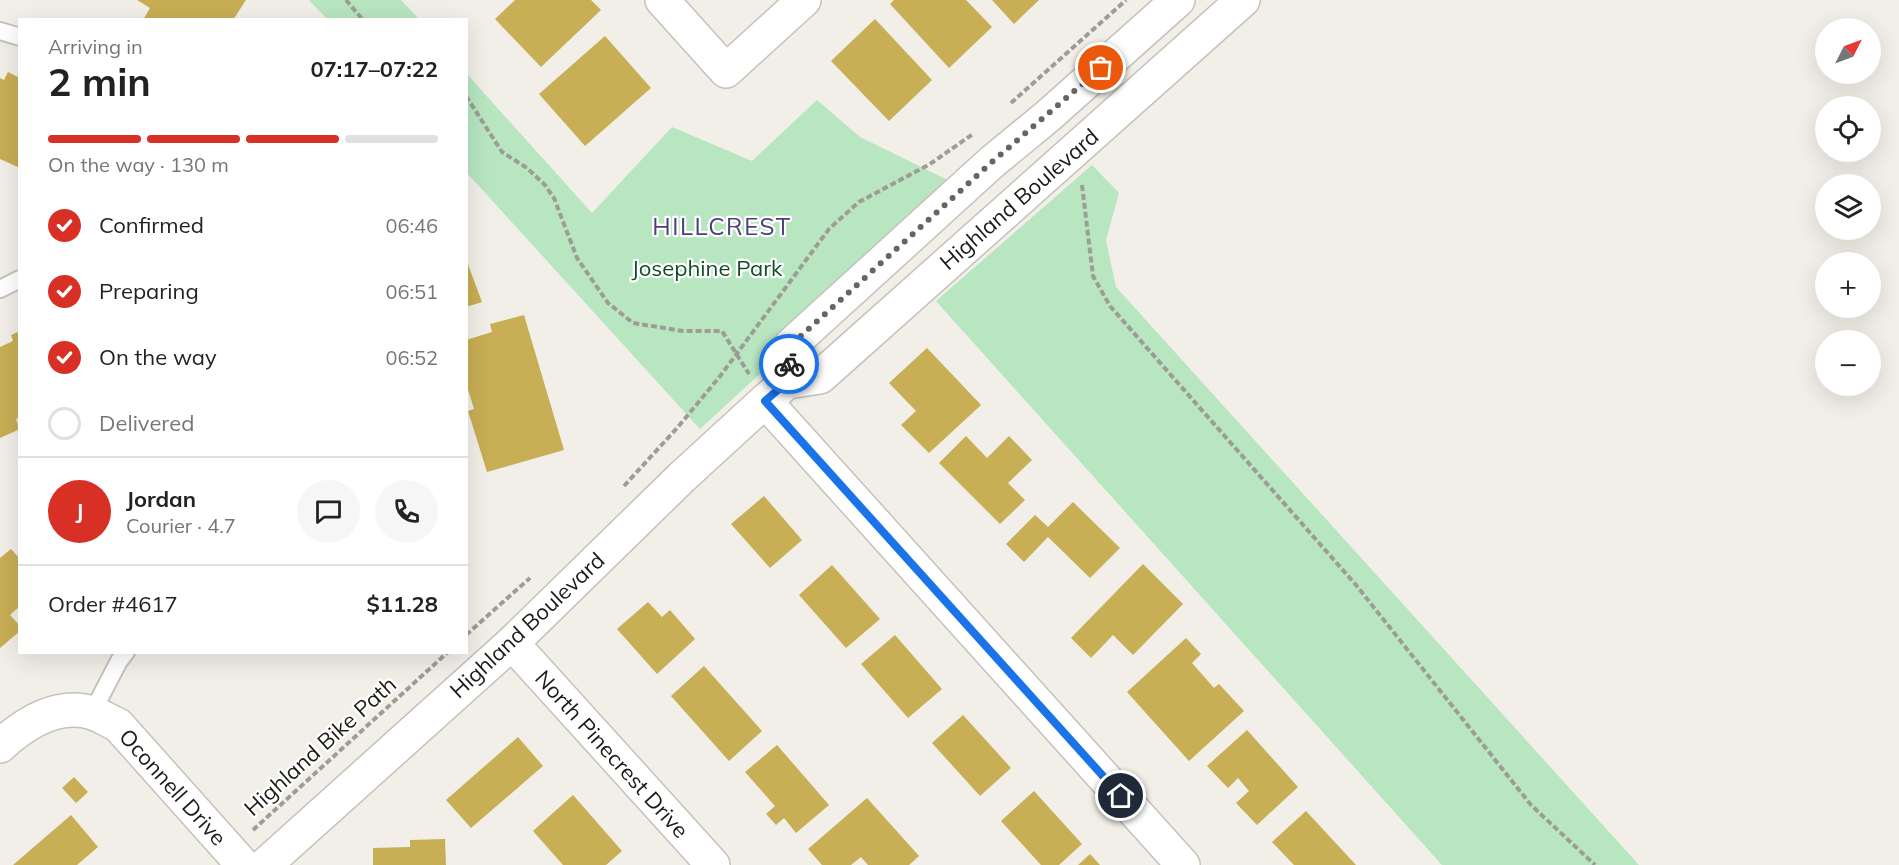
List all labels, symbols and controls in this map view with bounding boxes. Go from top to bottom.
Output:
north arrow [1815,18,1881,84]
map controls [1815,18,1881,396]
text: Arriving in [48,34,143,59]
pin [1075,42,1126,93]
icon: bag [1084,51,1117,84]
text: 07:17–07:22 [310,55,438,83]
text: 2 min [48,57,151,106]
button: locate [1815,96,1881,162]
street label: Highland Boulevard [934,122,1104,276]
text: On the way · 130 m [48,152,229,177]
button: layers [1815,174,1881,240]
icon: check [48,209,81,242]
text: Confirmed [99,211,204,239]
district label: HILLCREST [652,211,792,241]
text: 06:46 [385,213,438,238]
button: + [1815,252,1881,318]
park label: Josephine Park [632,254,783,282]
icon: check [48,275,81,308]
text: Preparing [99,277,199,305]
text: 06:51 [385,279,438,304]
button: − [1815,330,1881,396]
courier [759,334,819,394]
icon: check [48,341,81,374]
text: On the way [99,343,217,371]
text: 06:52 [385,345,438,370]
icon: bike [773,348,806,381]
text: Delivered [99,409,194,437]
button: chat [297,480,360,543]
button: phone [375,480,438,543]
text: Jordan [126,485,196,513]
text: J [76,497,83,525]
text: Courier · 4.7 [126,513,236,538]
street label: Highland Boulevard [444,546,610,704]
text: Order #4617 [48,590,178,618]
text: $11.28 [367,590,438,618]
street label: North Pinecrest Drive [529,664,695,844]
street label: Highland Bike Path [238,670,402,822]
street label: Oconnell Drive [113,723,233,851]
pin [1095,770,1146,821]
icon: home [1104,779,1137,812]

